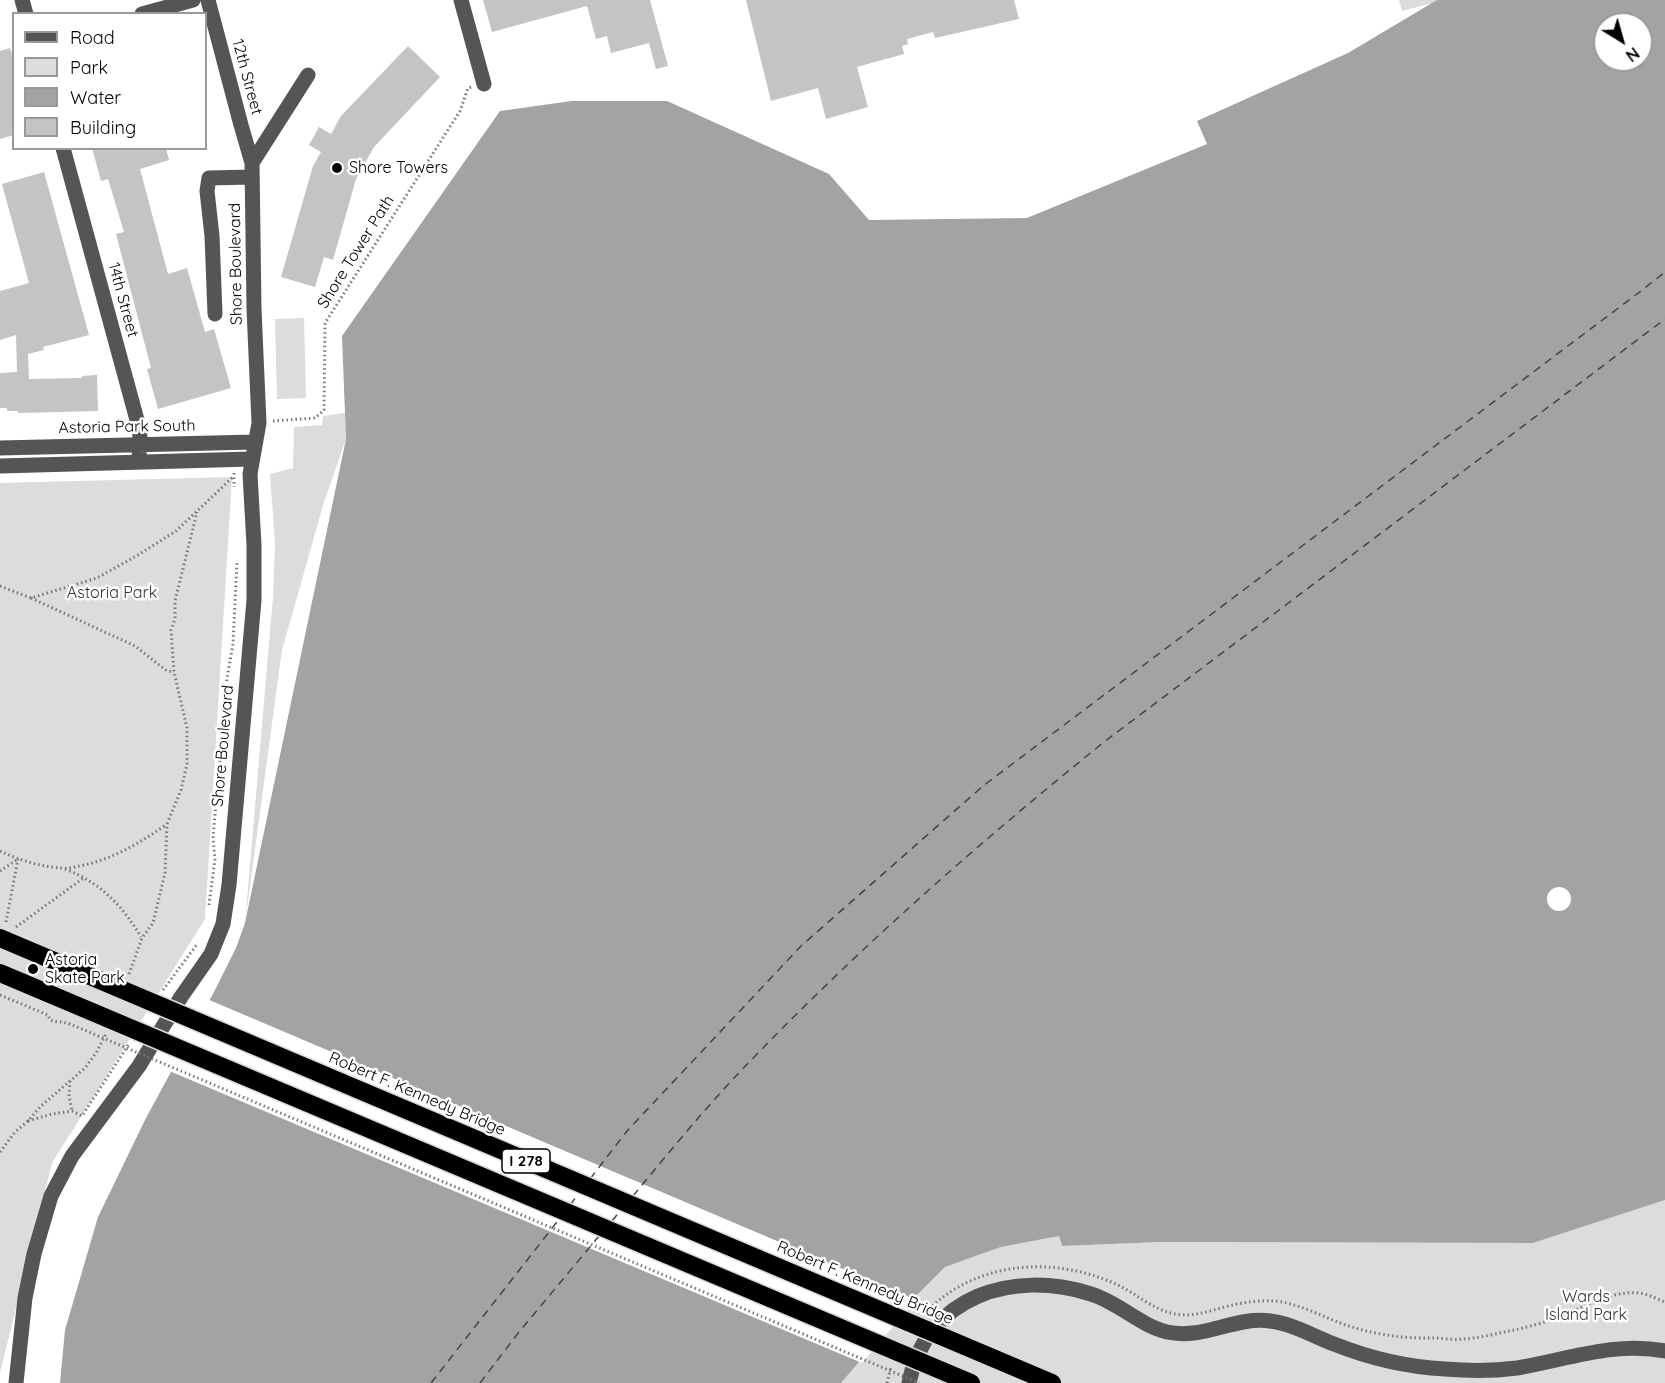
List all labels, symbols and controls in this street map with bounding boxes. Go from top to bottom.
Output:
legend [12,12,207,150]
north arrow [1593,12,1653,72]
text: Road [70,26,115,49]
street label: 12th Street [228,37,266,117]
text: N [1622,43,1643,66]
text: Park [70,56,108,79]
text: Water [70,86,121,109]
text: Building [70,116,136,139]
place label: Shore Towers [349,158,448,178]
marker: Shore Towers [330,161,344,175]
street label: Shore Tower Path [314,192,398,312]
street label: Shore Boulevard [225,203,247,325]
street label: 14th Street [104,260,142,340]
street label: Astoria Park South [58,416,196,438]
park label: Astoria Park [67,583,157,603]
street label: Shore Boulevard [208,684,238,808]
place label: Astoria Skate Park [45,950,125,988]
marker: Astoria Skate Park [26,962,40,976]
street label: Robert F. Kennedy Bridge [326,1048,508,1140]
road number: I 278 [502,1149,550,1173]
street label: Robert F. Kennedy Bridge [774,1237,956,1329]
park label: Wards Island Park [1545,1287,1627,1325]

